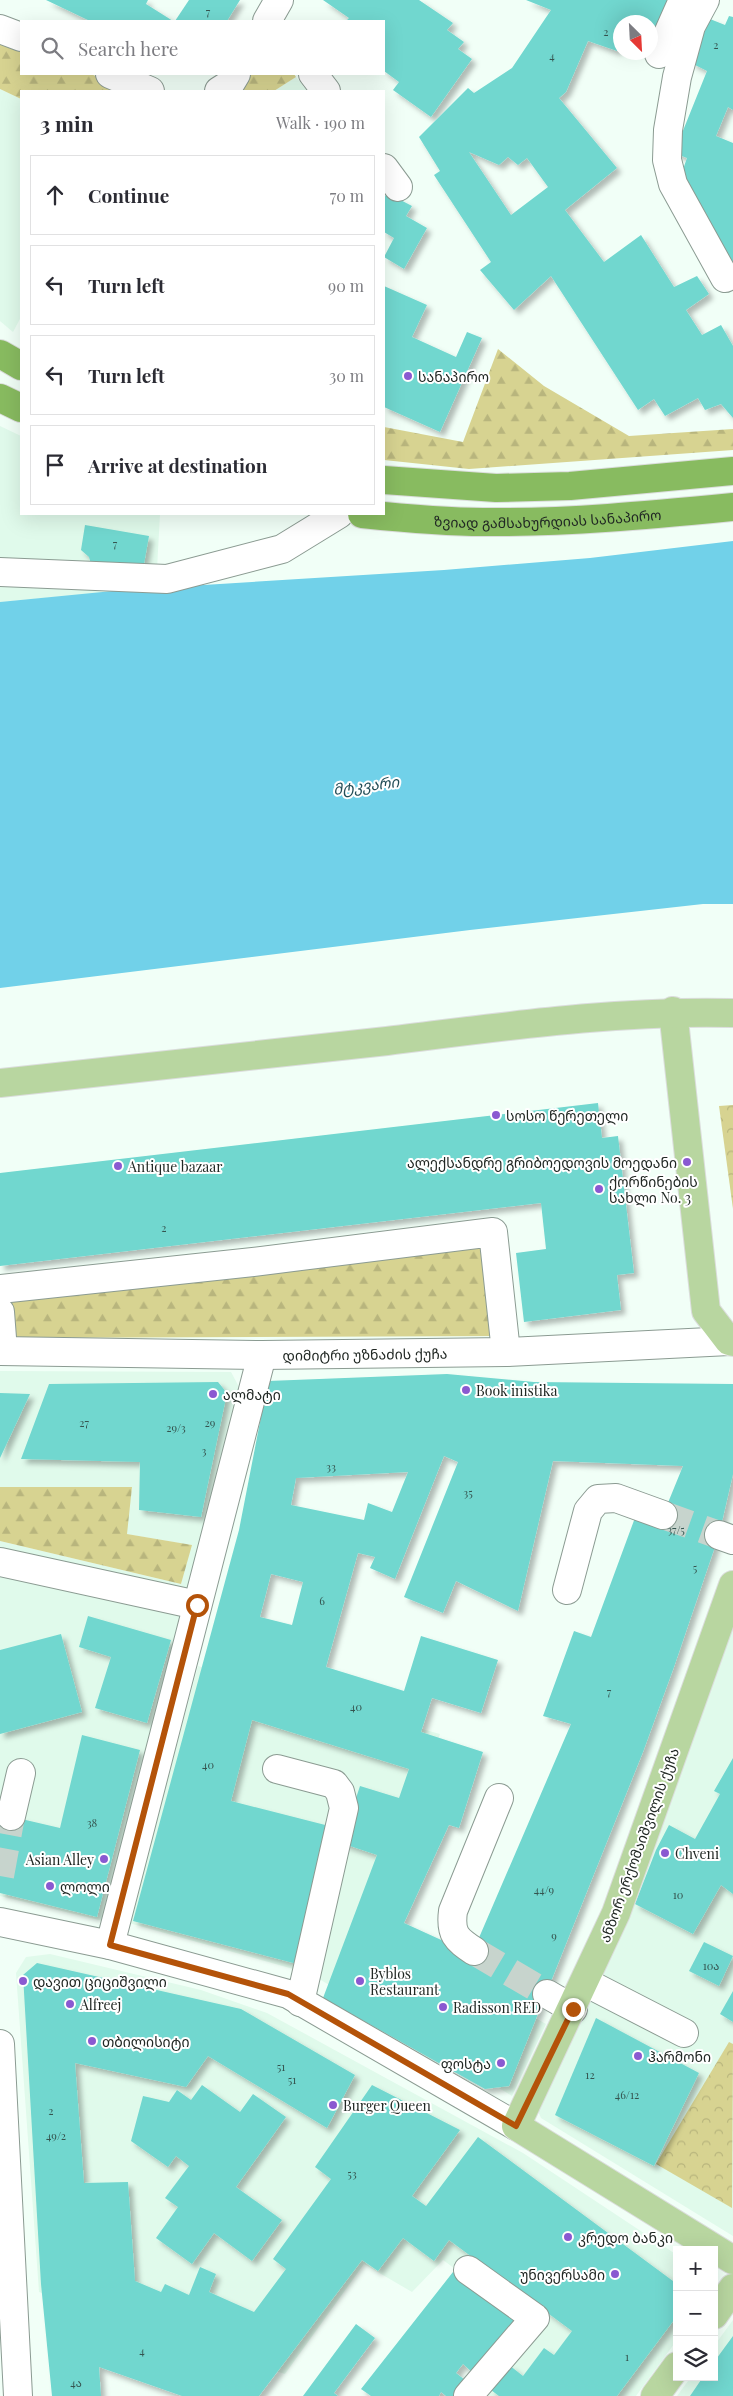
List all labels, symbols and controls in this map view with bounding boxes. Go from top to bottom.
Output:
house number: 7 [206,4,211,19]
north arrow [613,15,658,60]
search box [20,20,385,75]
house number: 2 [603,24,609,39]
icon: search [38,34,66,62]
text: Search here [78,35,178,61]
house number: 2 [713,37,719,52]
house number: 4 [549,48,555,63]
text: 3 min [40,109,94,137]
text: Walk · 190 m [276,112,365,133]
icon: ahead [41,181,69,209]
text: Continue [88,182,169,208]
text: 70 m [330,185,364,206]
icon: left [41,271,69,299]
text: Turn left [88,272,165,298]
text: 90 m [328,275,364,296]
icon: left [41,361,69,389]
text: Turn left [88,362,165,388]
text: 30 m [329,365,364,386]
place label: სანაპირო [418,367,489,386]
marker: სანაპირო [402,370,414,382]
icon: arrive [41,451,69,479]
text: Arrive at destination [88,452,268,478]
street label: ზვიად გამსახურდიას სანაპირო [433,504,662,532]
house number: 7 [113,536,118,551]
water label: მტკვარი [332,771,401,799]
place label: სოსო წერეთელი [506,1106,628,1125]
marker: სოსო წერეთელი [490,1109,502,1121]
place label: ალექსანდრე გრიბოედოვის მოედანი [407,1153,677,1172]
marker: ალექსანდრე გრიბოედოვის მოედანი [681,1156,693,1168]
place label: Antique bazaar [127,1157,223,1176]
marker: Antique bazaar [112,1160,124,1172]
place label: ქორწინების სახლი No. 3 [609,1172,698,1207]
marker: ქორწინების სახლი No. 3 [593,1183,605,1195]
house number: 2 [161,1220,167,1235]
street label: დიმიტრი უზნაძის ქუჩა [282,1343,448,1364]
place label: Book inistika [476,1381,557,1400]
marker: Book inistika [460,1384,472,1396]
place label: ალმატი [223,1385,281,1404]
marker: ალმატი [207,1388,219,1400]
house number: 27 [79,1415,89,1430]
house number: 29 [205,1415,216,1430]
house number: 29/3 [166,1420,186,1435]
house number: 3 [202,1443,207,1458]
house number: 33 [326,1459,336,1474]
house number: 35 [463,1485,473,1500]
house number: 37/5 [667,1522,685,1537]
house number: 5 [693,1560,698,1575]
house number: 6 [319,1593,325,1608]
route start [186,1594,209,1617]
house number: 7 [607,1684,612,1699]
house number: 40 [350,1699,362,1714]
street label: ანზორ ერქომაიშვილის ქუჩა [595,1745,683,1945]
house number: 40 [202,1757,214,1772]
house number: 38 [87,1815,98,1830]
place label: Chveni [675,1844,719,1863]
marker: Chveni [659,1847,671,1859]
place label: Asian Alley [25,1850,94,1869]
marker: Asian Alley [98,1853,110,1865]
place label: ლოლი [60,1877,110,1896]
marker: ლოლი [44,1880,56,1892]
house number: 44/9 [534,1882,555,1897]
house number: 10 [673,1887,684,1902]
house number: 9 [551,1928,557,1943]
house number: 10ა [703,1958,719,1973]
place label: Byblos Restaurant [370,1964,440,1999]
place label: დავით ციციშვილი [33,1972,167,1991]
marker: დავით ციციშვილი [17,1975,29,1987]
marker: Byblos Restaurant [354,1975,366,1987]
place label: Alfreej [79,1995,121,2014]
marker: Alfreej [64,1998,76,2010]
place label: Radisson RED [453,1998,541,2017]
route end [562,1998,585,2021]
marker: Radisson RED [437,2001,449,2013]
place label: თბილისიტი [102,2032,189,2051]
marker: თბილისიტი [86,2035,98,2047]
place label: ჰარმონი [648,2047,711,2066]
marker: ჰარმონი [632,2050,644,2062]
place label: ფოსტა [441,2054,491,2073]
marker: ფოსტა [495,2057,507,2069]
house number: 51 [277,2059,285,2074]
house number: 12 [585,2067,595,2082]
house number: 51 [288,2072,296,2087]
house number: 46/12 [615,2087,639,2102]
place label: Burger Queen [343,2096,432,2115]
marker: Burger Queen [327,2099,339,2111]
house number: 2 [48,2103,54,2118]
house number: 49/2 [46,2128,66,2143]
house number: 53 [347,2166,357,2181]
place label: კრედო ბანკი [578,2228,673,2247]
marker: კრედო ბანკი [562,2231,574,2243]
map controls [673,2246,718,2381]
button: + [673,2246,718,2291]
place label: უნივერსამი [520,2265,605,2284]
marker: უნივერსამი [609,2268,621,2280]
button: − [673,2291,718,2336]
button: layers [673,2336,718,2381]
house number: 4 [139,2343,145,2358]
house number: 1 [625,2349,629,2364]
house number: 4ა [70,2375,82,2390]

